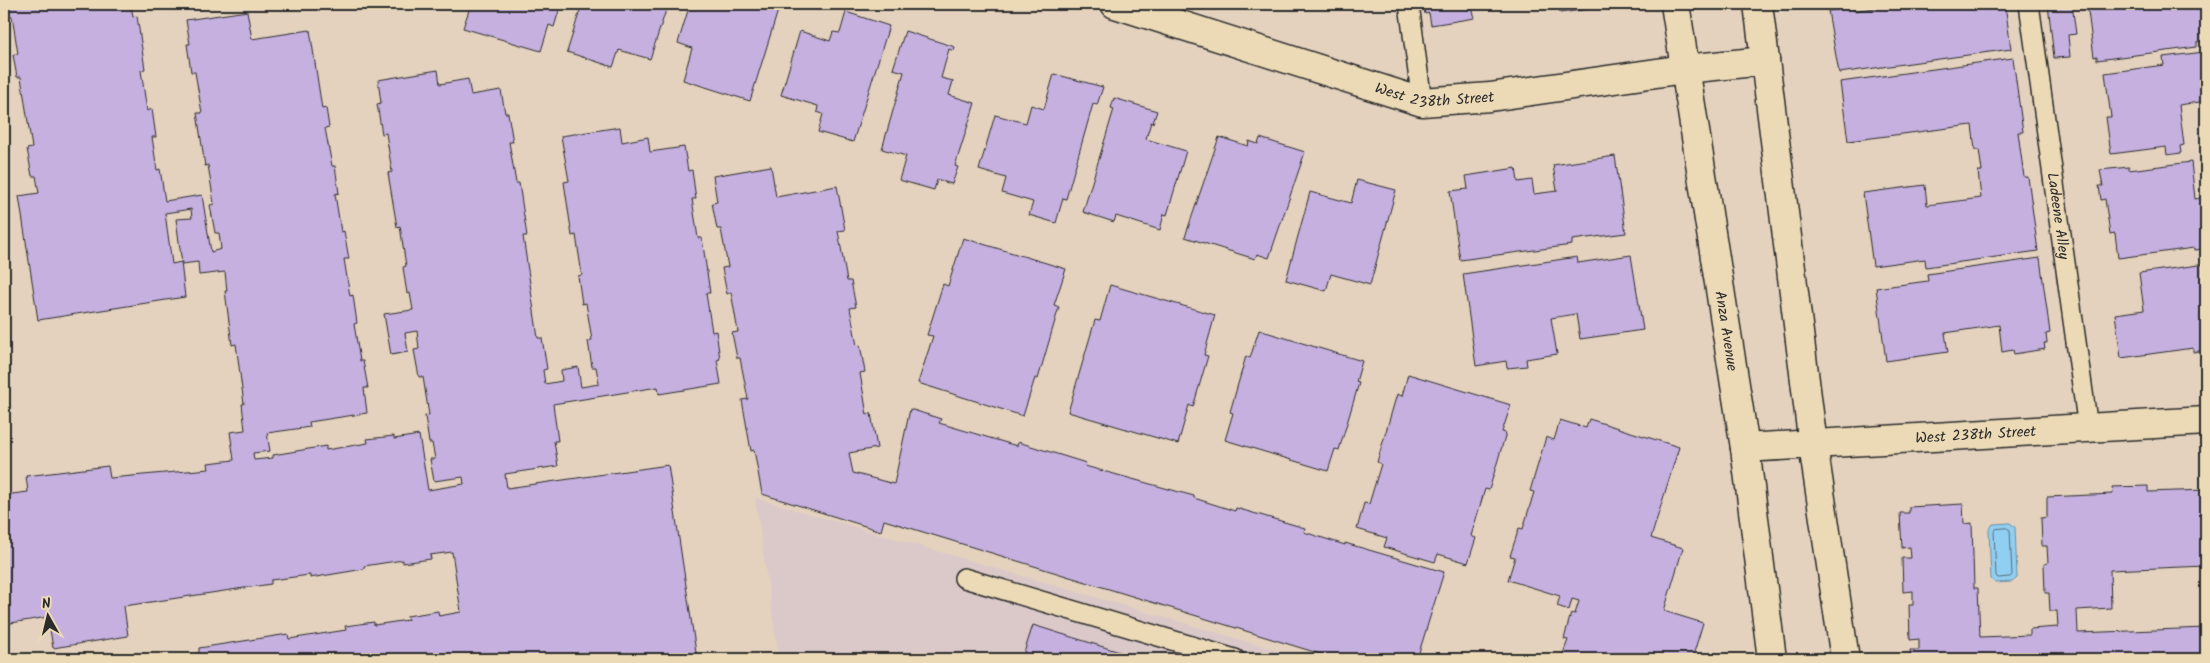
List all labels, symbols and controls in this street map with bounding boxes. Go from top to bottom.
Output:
street label: West 238th Street [1372,77,1496,115]
street label: Ladeene Alley [2040,171,2076,262]
street label: Anza Avenue [1707,289,1744,373]
street label: West 238th Street [1915,420,2037,451]
north arrow [22,590,72,640]
text: N [40,593,52,616]

